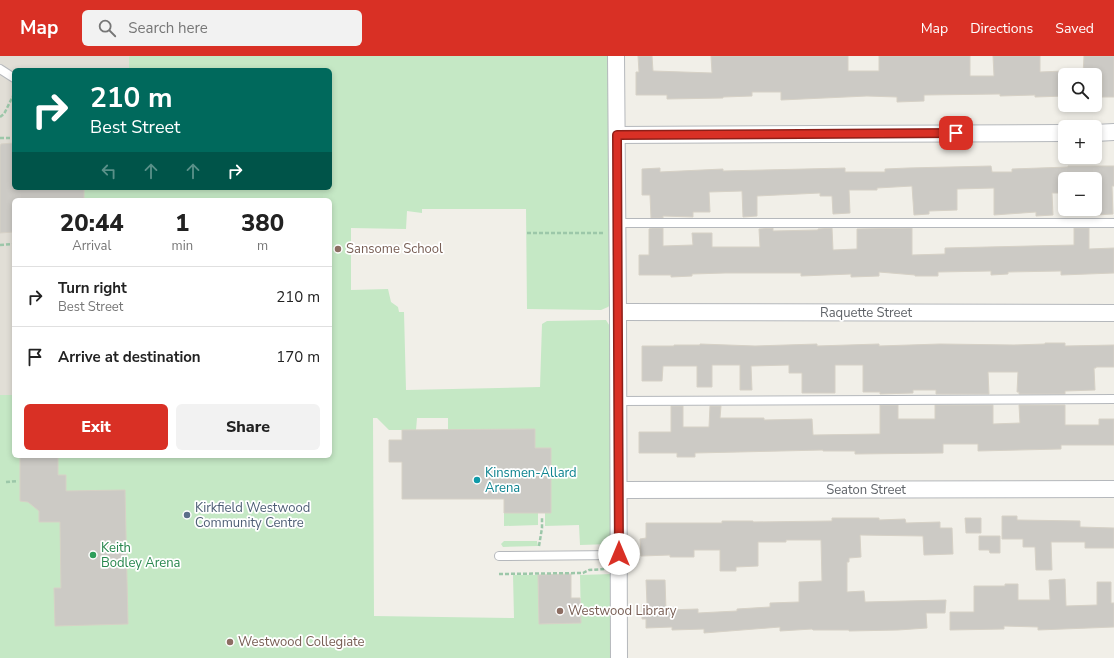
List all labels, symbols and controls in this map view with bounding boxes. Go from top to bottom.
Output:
search box [82,10,362,46]
text: Map [20,15,58,41]
icon: search [96,17,118,39]
text: Search here [128,18,208,38]
text: Map [921,19,948,38]
text: Directions [970,19,1033,38]
text: Saved [1055,19,1094,38]
map controls [1058,68,1102,216]
button: search [1058,68,1102,112]
text: 210 m [90,79,173,117]
icon: right [24,84,76,136]
text: Best Street [90,115,180,139]
pin [939,116,973,150]
button: + [1058,120,1102,164]
icon: arrive [945,122,967,144]
icon: left [98,160,120,182]
icon: ahead [140,160,162,182]
icon: ahead [182,160,204,182]
icon: right [224,160,246,182]
button: − [1058,172,1102,216]
text: 20:44 [60,207,124,239]
text: 1 [175,207,190,239]
text: 380 [241,207,284,239]
text: Arrival [72,237,111,255]
text: min [172,237,193,255]
text: m [257,237,268,255]
place label: Sansome School [346,240,443,258]
marker: Sansome School [333,244,343,254]
text: Turn right [58,278,127,298]
icon: right [24,286,46,308]
text: 210 m [276,287,320,307]
text: Best Street [58,298,123,316]
street label: Raquette Street [820,304,912,322]
icon: arrive [24,346,46,368]
text: Arrive at destination [58,347,201,367]
text: 170 m [276,347,320,367]
button: Exit [24,404,168,450]
button: Share [176,404,320,450]
place label: Kinsmen-Allard Arena [485,464,577,497]
marker: Kinsmen-Allard Arena [472,475,482,485]
street label: Seaton Street [826,481,906,499]
place label: Kirkfield Westwood Community Centre [195,499,310,532]
marker: Kirkfield Westwood Community Centre [182,510,192,520]
position arrow [598,533,640,575]
place label: Keith Bodley Arena [101,539,180,572]
marker: Keith Bodley Arena [88,550,98,560]
place label: Westwood Library [568,602,677,620]
marker: Westwood Library [555,606,565,616]
place label: Westwood Collegiate [238,633,365,651]
marker: Westwood Collegiate [225,637,235,647]

